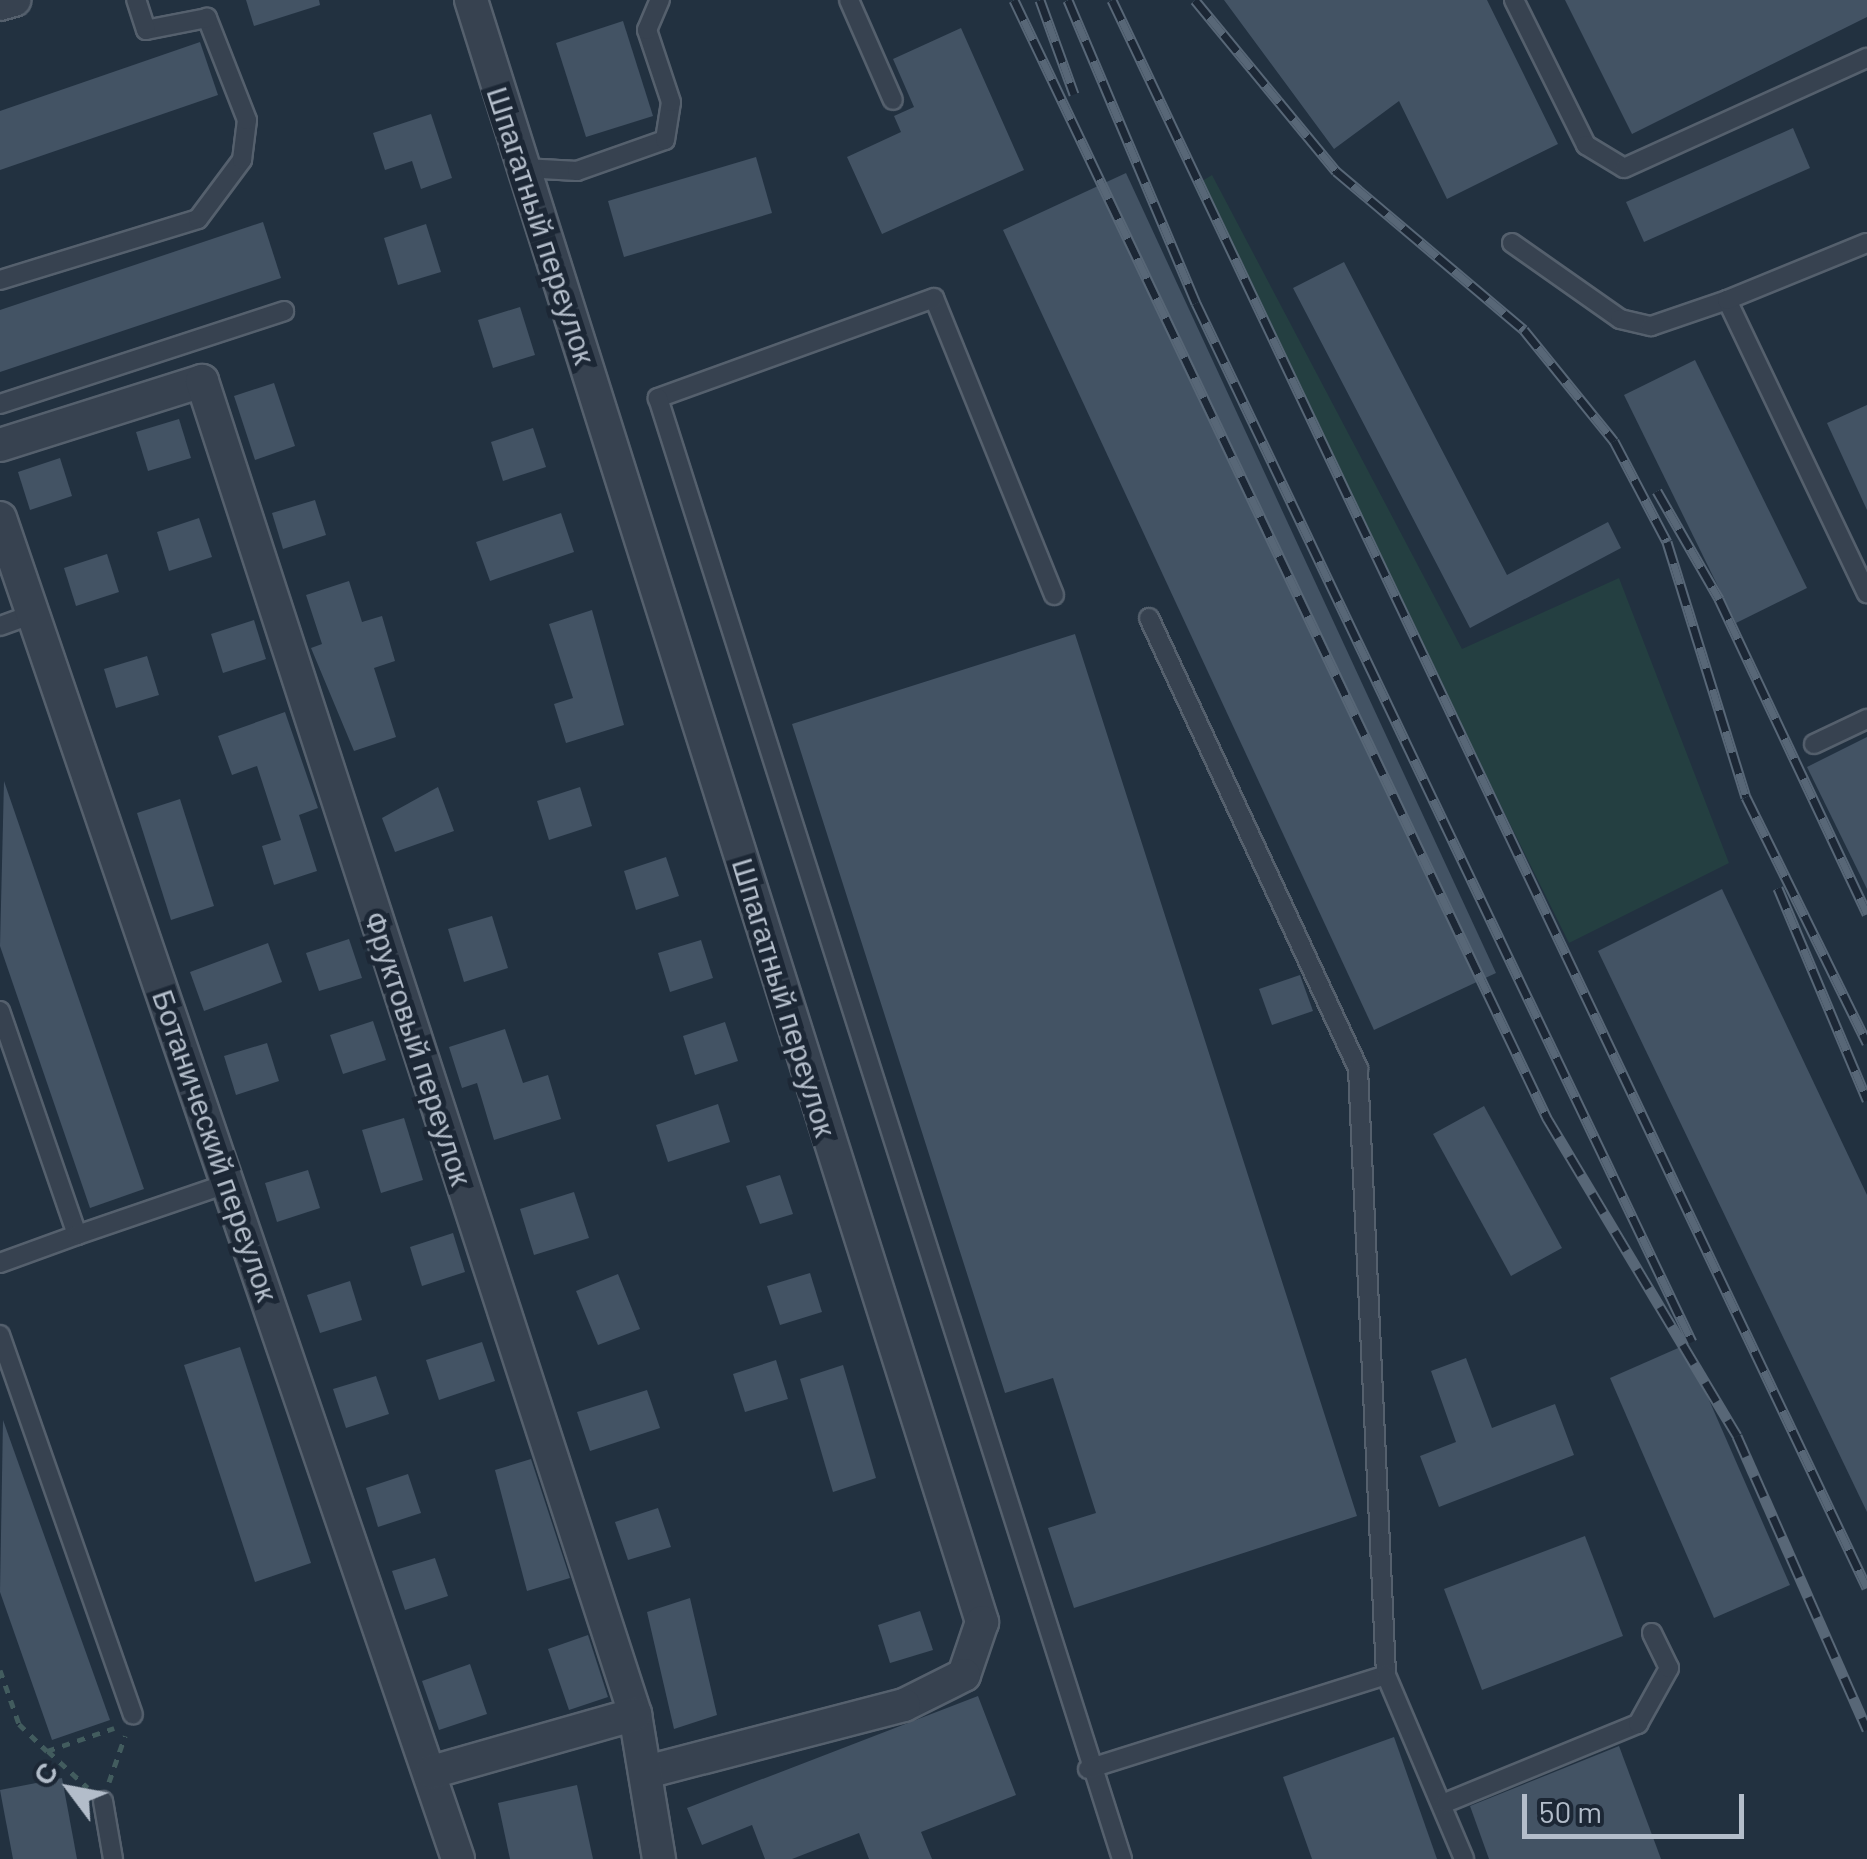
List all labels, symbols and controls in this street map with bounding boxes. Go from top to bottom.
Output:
street label: Шпагатный переулок [480,82,604,368]
street label: Шпагатный переулок [725,853,845,1141]
street label: Фруктовый переулок [358,906,480,1190]
street label: Ботанический переулок [146,985,286,1305]
north arrow [20,1739,120,1839]
text: С [25,1756,64,1791]
scale bar [1527,1774,1750,1836]
text: 50 m [1539,1793,1602,1829]

